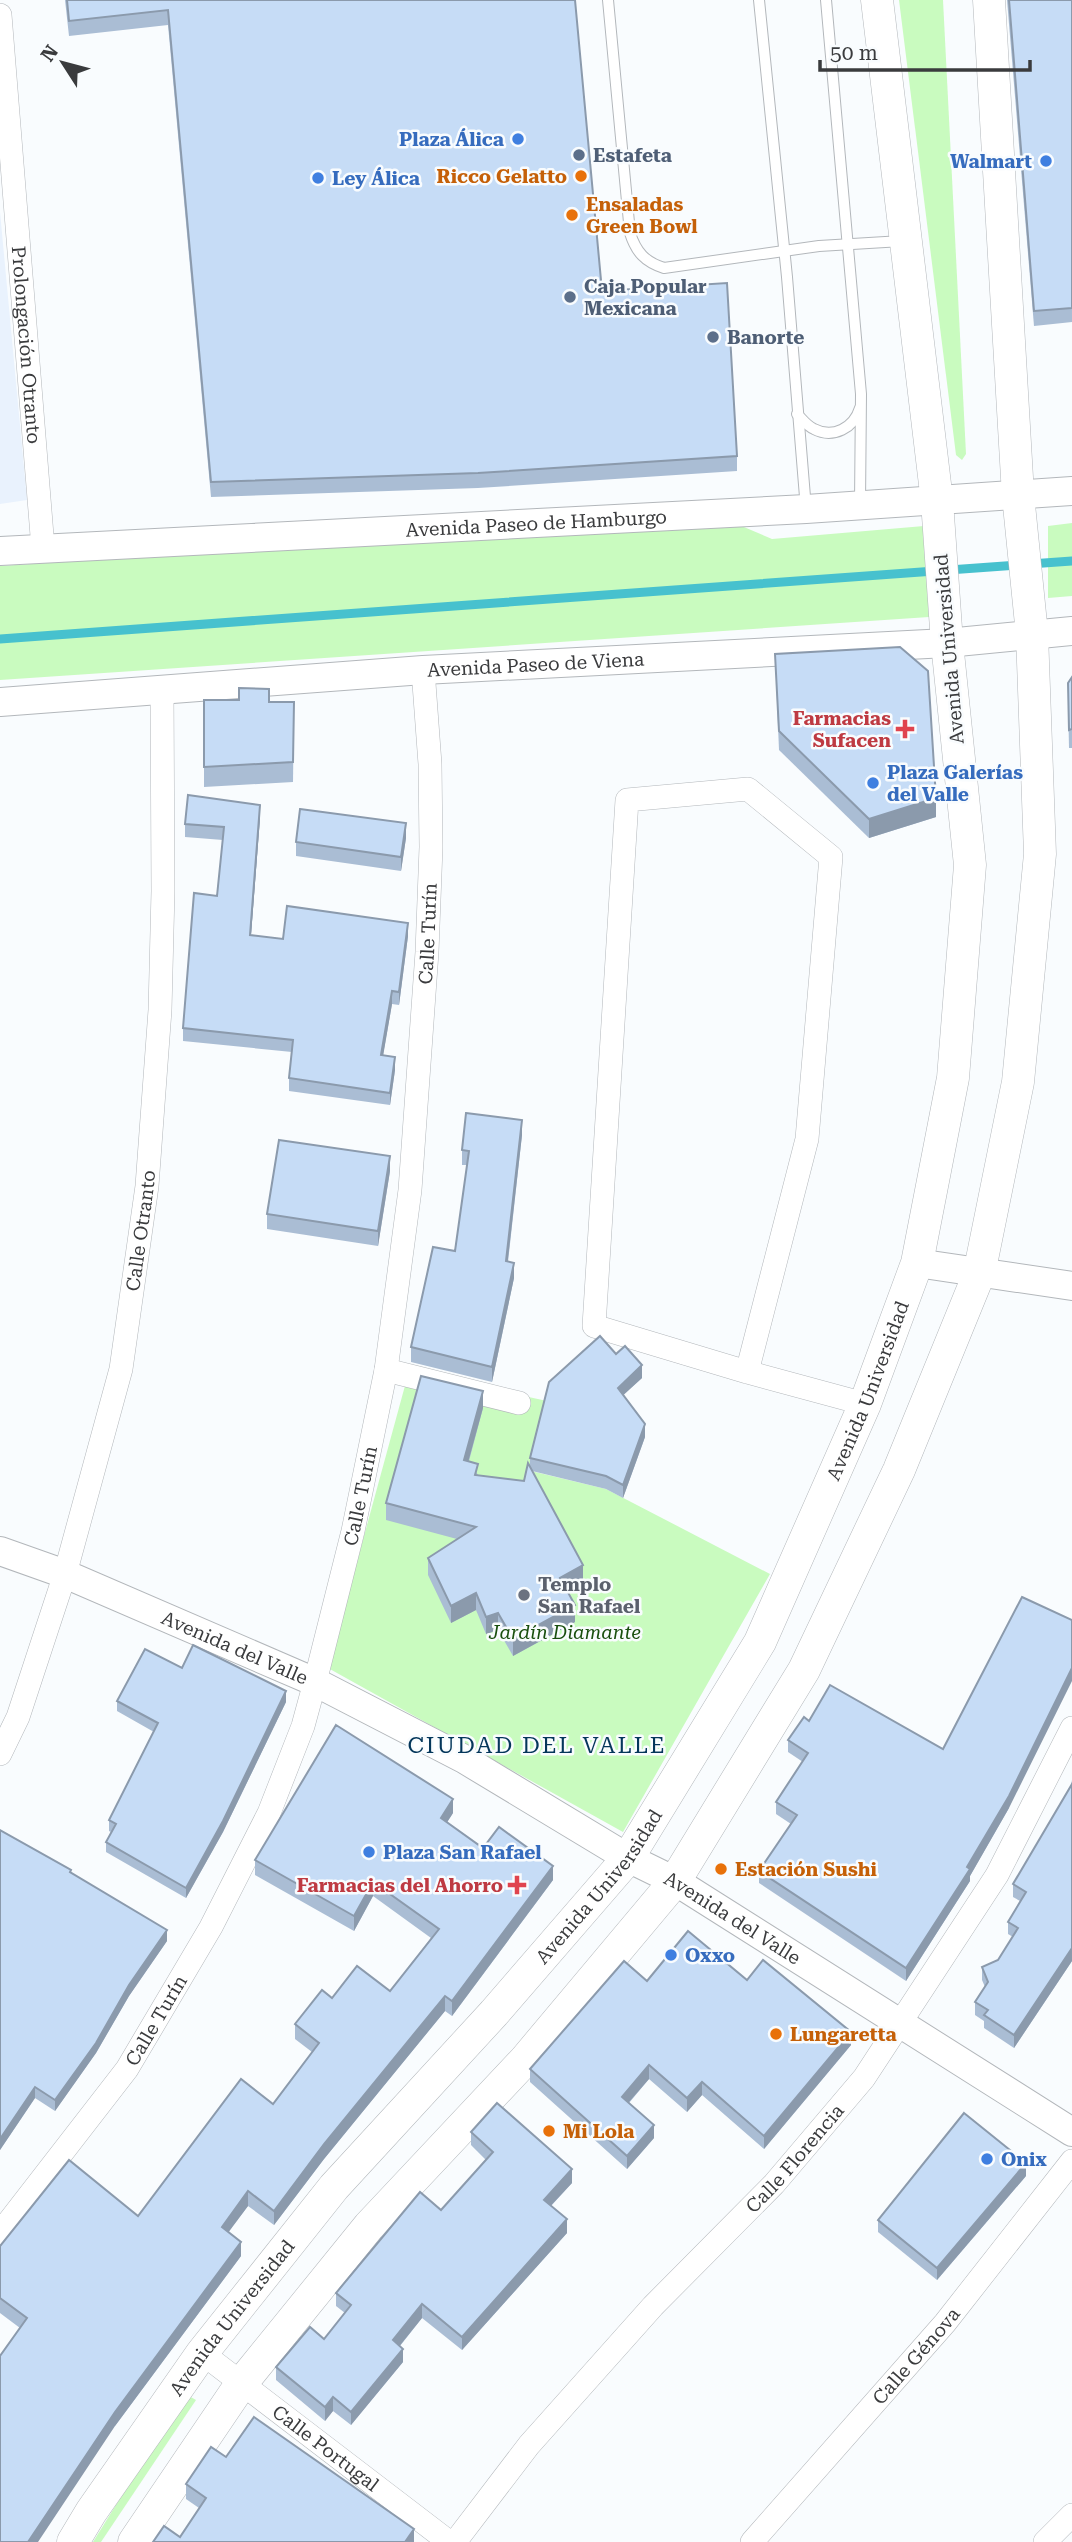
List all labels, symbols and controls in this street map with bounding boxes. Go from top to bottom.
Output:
north arrow [28,28,98,98]
scale bar [820,28,1030,72]
text: N [36,40,63,66]
text: 50 m [830,41,878,65]
place label: Plaza Álica [399,128,504,151]
marker: Plaza Álica [510,131,526,147]
place label: Estafeta [593,144,672,167]
marker: Estafeta [571,147,587,163]
place label: Walmart [950,150,1032,173]
marker: Walmart [1038,153,1054,169]
place label: Ricco Gelatto [437,165,567,188]
place label: Ley Álica [332,167,420,190]
marker: Ricco Gelatto [573,168,589,184]
marker: Ley Álica [310,170,326,186]
place label: Ensaladas Green Bowl [586,193,698,238]
marker: Ensaladas Green Bowl [564,207,580,223]
street label: Prolongación Otranto [7,245,46,445]
place label: Caja Popular Mexicana [584,275,707,320]
marker: Caja Popular Mexicana [562,289,578,305]
place label: Banorte [727,326,804,349]
marker: Banorte [705,329,721,345]
street label: Avenida Paseo de Hamburgo [405,505,667,541]
street label: Avenida Universidad [929,553,969,745]
street label: Avenida Paseo de Viena [427,647,645,681]
place label: Farmacias Sufacen [793,707,891,752]
marker: Farmacias Sufacen [897,721,913,737]
place label: Plaza Galerías del Valle [887,761,1023,806]
marker: Plaza Galerías del Valle [865,775,881,791]
street label: Calle Turín [413,882,441,985]
street label: Calle Otranto [121,1169,160,1293]
street label: Avenida Universidad [821,1298,914,1484]
street label: Calle Turín [338,1444,382,1548]
place label: Templo San Rafael [538,1573,640,1618]
marker: Templo San Rafael [516,1587,532,1603]
street label: Avenida del Valle [158,1606,312,1689]
park label: Jardín Diamante [488,1621,641,1644]
district label: CIUDAD DEL VALLE [407,1732,667,1759]
street label: Avenida Universidad [530,1805,667,1968]
place label: Plaza San Rafael [383,1841,542,1864]
marker: Plaza San Rafael [361,1844,377,1860]
place label: Estación Sushi [735,1858,877,1881]
marker: Estación Sushi [713,1861,729,1877]
street label: Avenida del Valle [661,1866,805,1969]
place label: Farmacias del Ahorro [297,1874,503,1897]
marker: Farmacias del Ahorro [509,1877,525,1893]
place label: Oxxo [685,1944,735,1967]
marker: Oxxo [663,1947,679,1963]
street label: Calle Turín [120,1971,192,2070]
place label: Lungaretta [790,2023,897,2046]
marker: Lungaretta [768,2026,784,2042]
street label: Calle Florencia [741,2099,849,2217]
place label: Mi Lola [563,2120,634,2143]
marker: Mi Lola [541,2123,557,2139]
place label: Onix [1001,2148,1047,2171]
marker: Onix [979,2151,995,2167]
street label: Avenida Universidad [164,2235,299,2400]
street label: Calle Génova [867,2302,965,2409]
street label: Calle Portugal [268,2400,384,2496]

